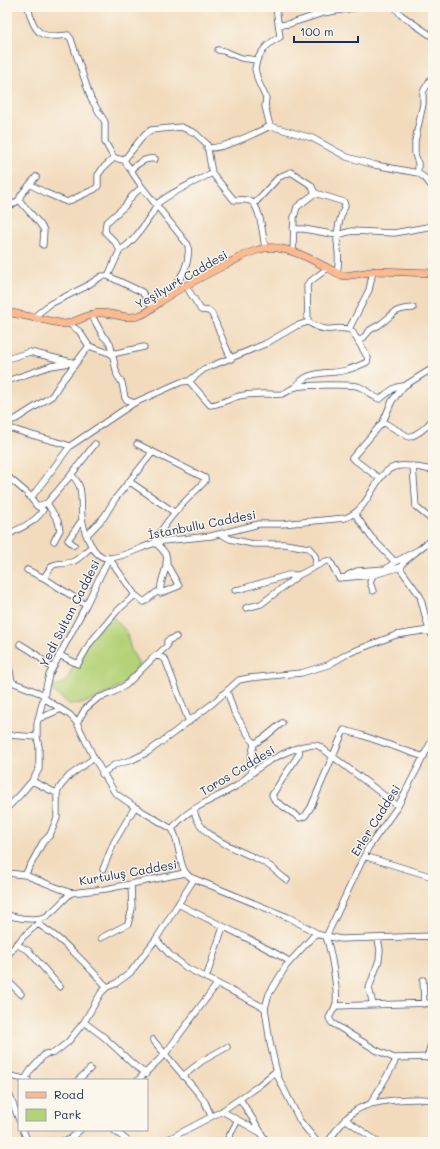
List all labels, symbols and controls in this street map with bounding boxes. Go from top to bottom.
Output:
scale bar [294,18,358,44]
text: 100 m [300,23,334,39]
street label: Yeşilyurt Caddesi [132,246,230,312]
street label: İstanbullu Caddesi [147,506,257,542]
street label: Yedi Sultan Caddesi [35,557,103,669]
street label: Toros Caddesi [197,741,277,799]
street label: Erler Caddesi [347,781,403,859]
street label: Kurtuluş Caddesi [78,856,178,888]
legend [18,1079,148,1131]
text: Road [54,1086,84,1102]
text: Park [54,1106,81,1122]

